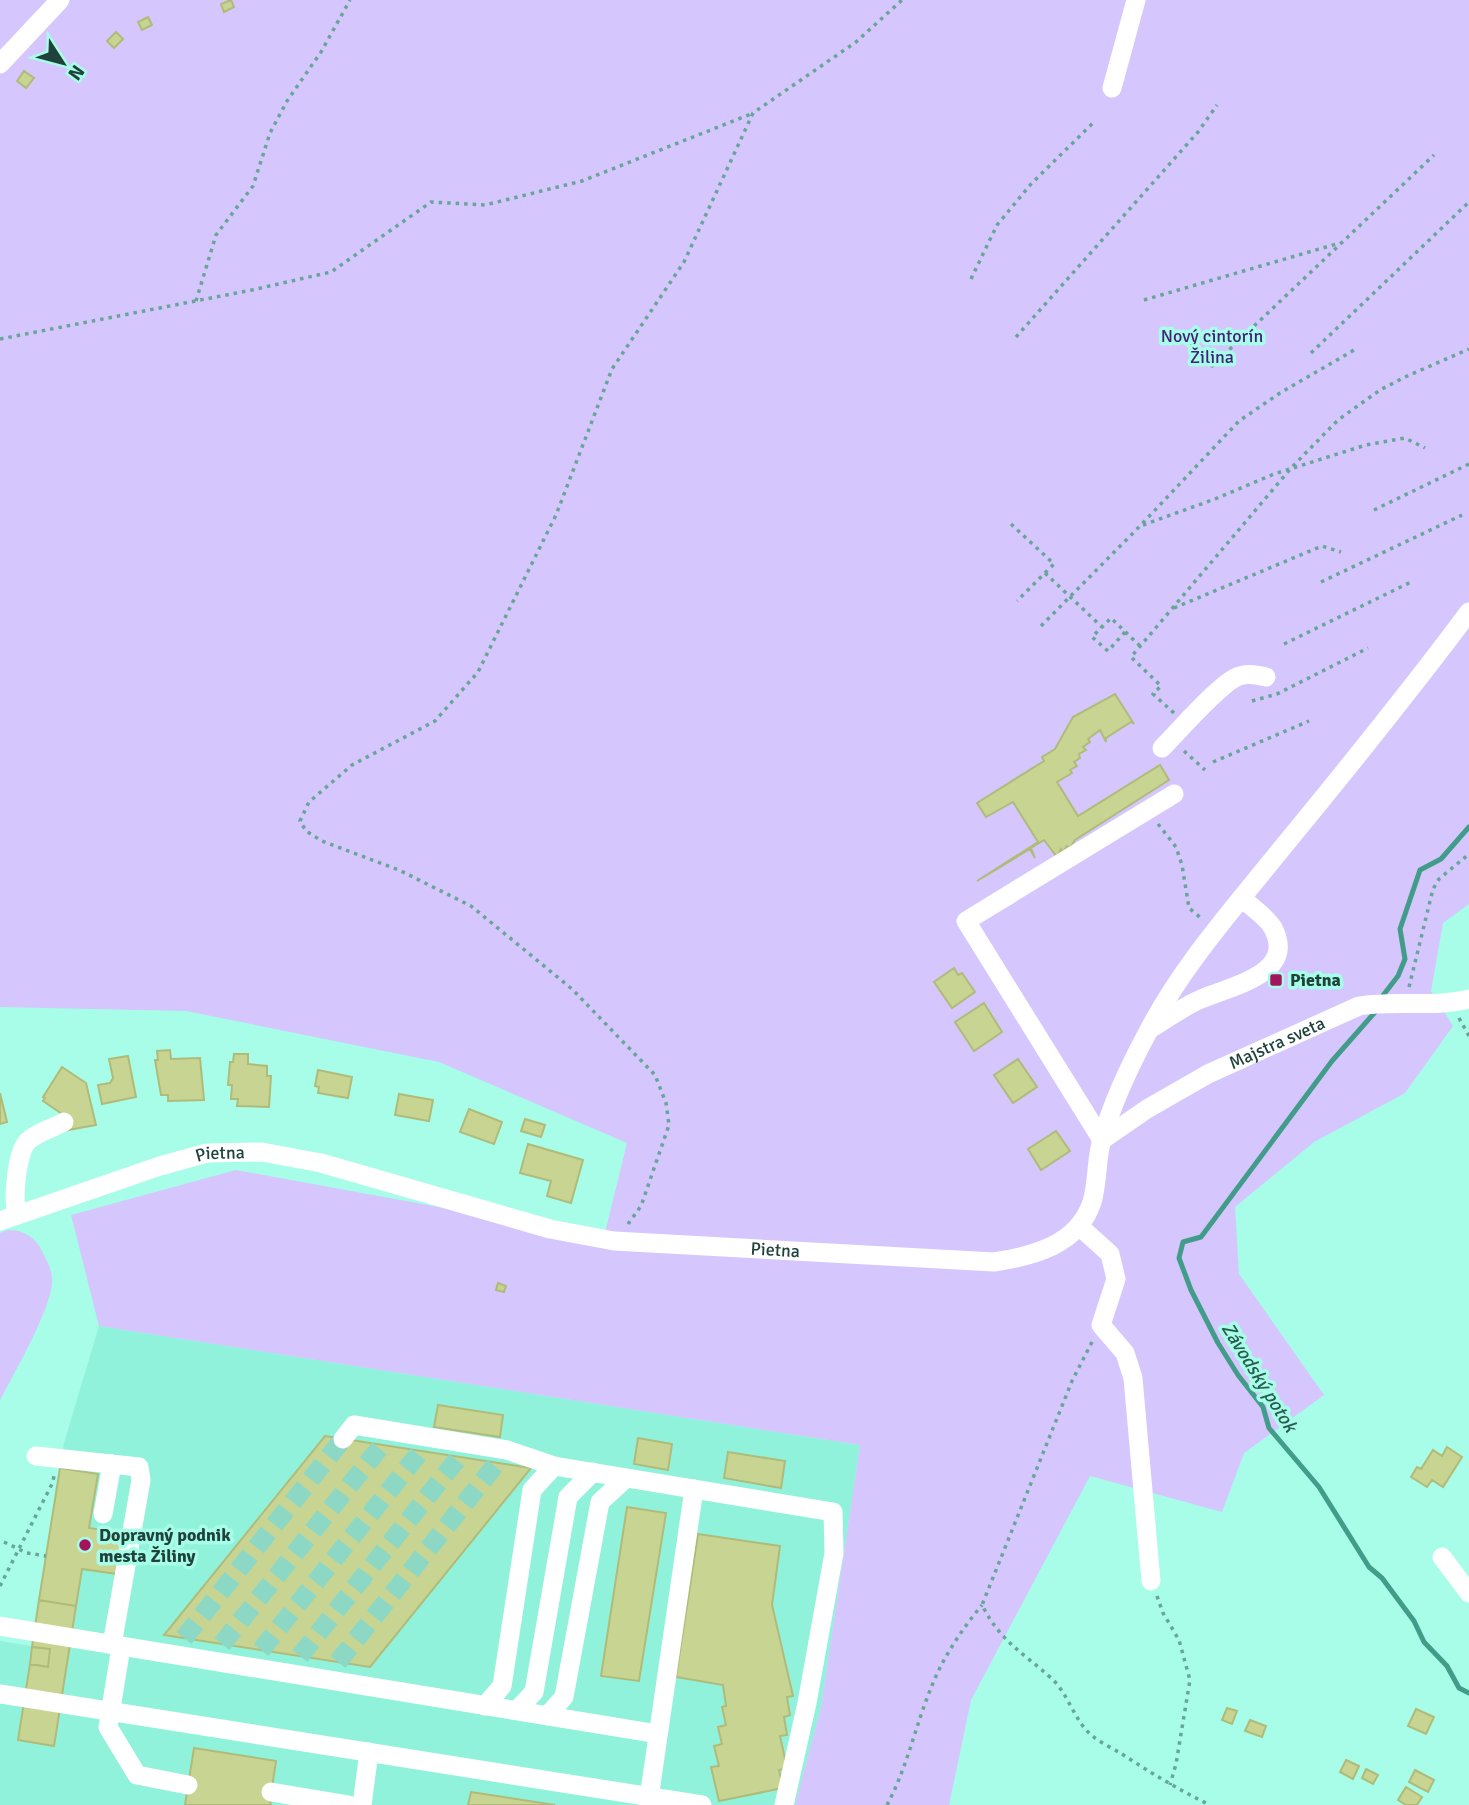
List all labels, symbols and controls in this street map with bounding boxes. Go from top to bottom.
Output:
north arrow [28,28,98,98]
text: N [62,60,90,85]
park label: Nový cintorín Žilina [1161,325,1263,368]
place label: Pietna [1290,969,1341,991]
marker: Pietna [1268,972,1284,988]
street label: Majstra sveta [1225,1012,1328,1074]
street label: Pietna [193,1141,245,1167]
street label: Pietna [750,1238,801,1262]
water label: Závodský potok [1216,1318,1303,1438]
place label: Dopravný podnik mesta Žiliny [99,1524,231,1567]
marker: Dopravný podnik mesta Žiliny [77,1537,93,1553]

